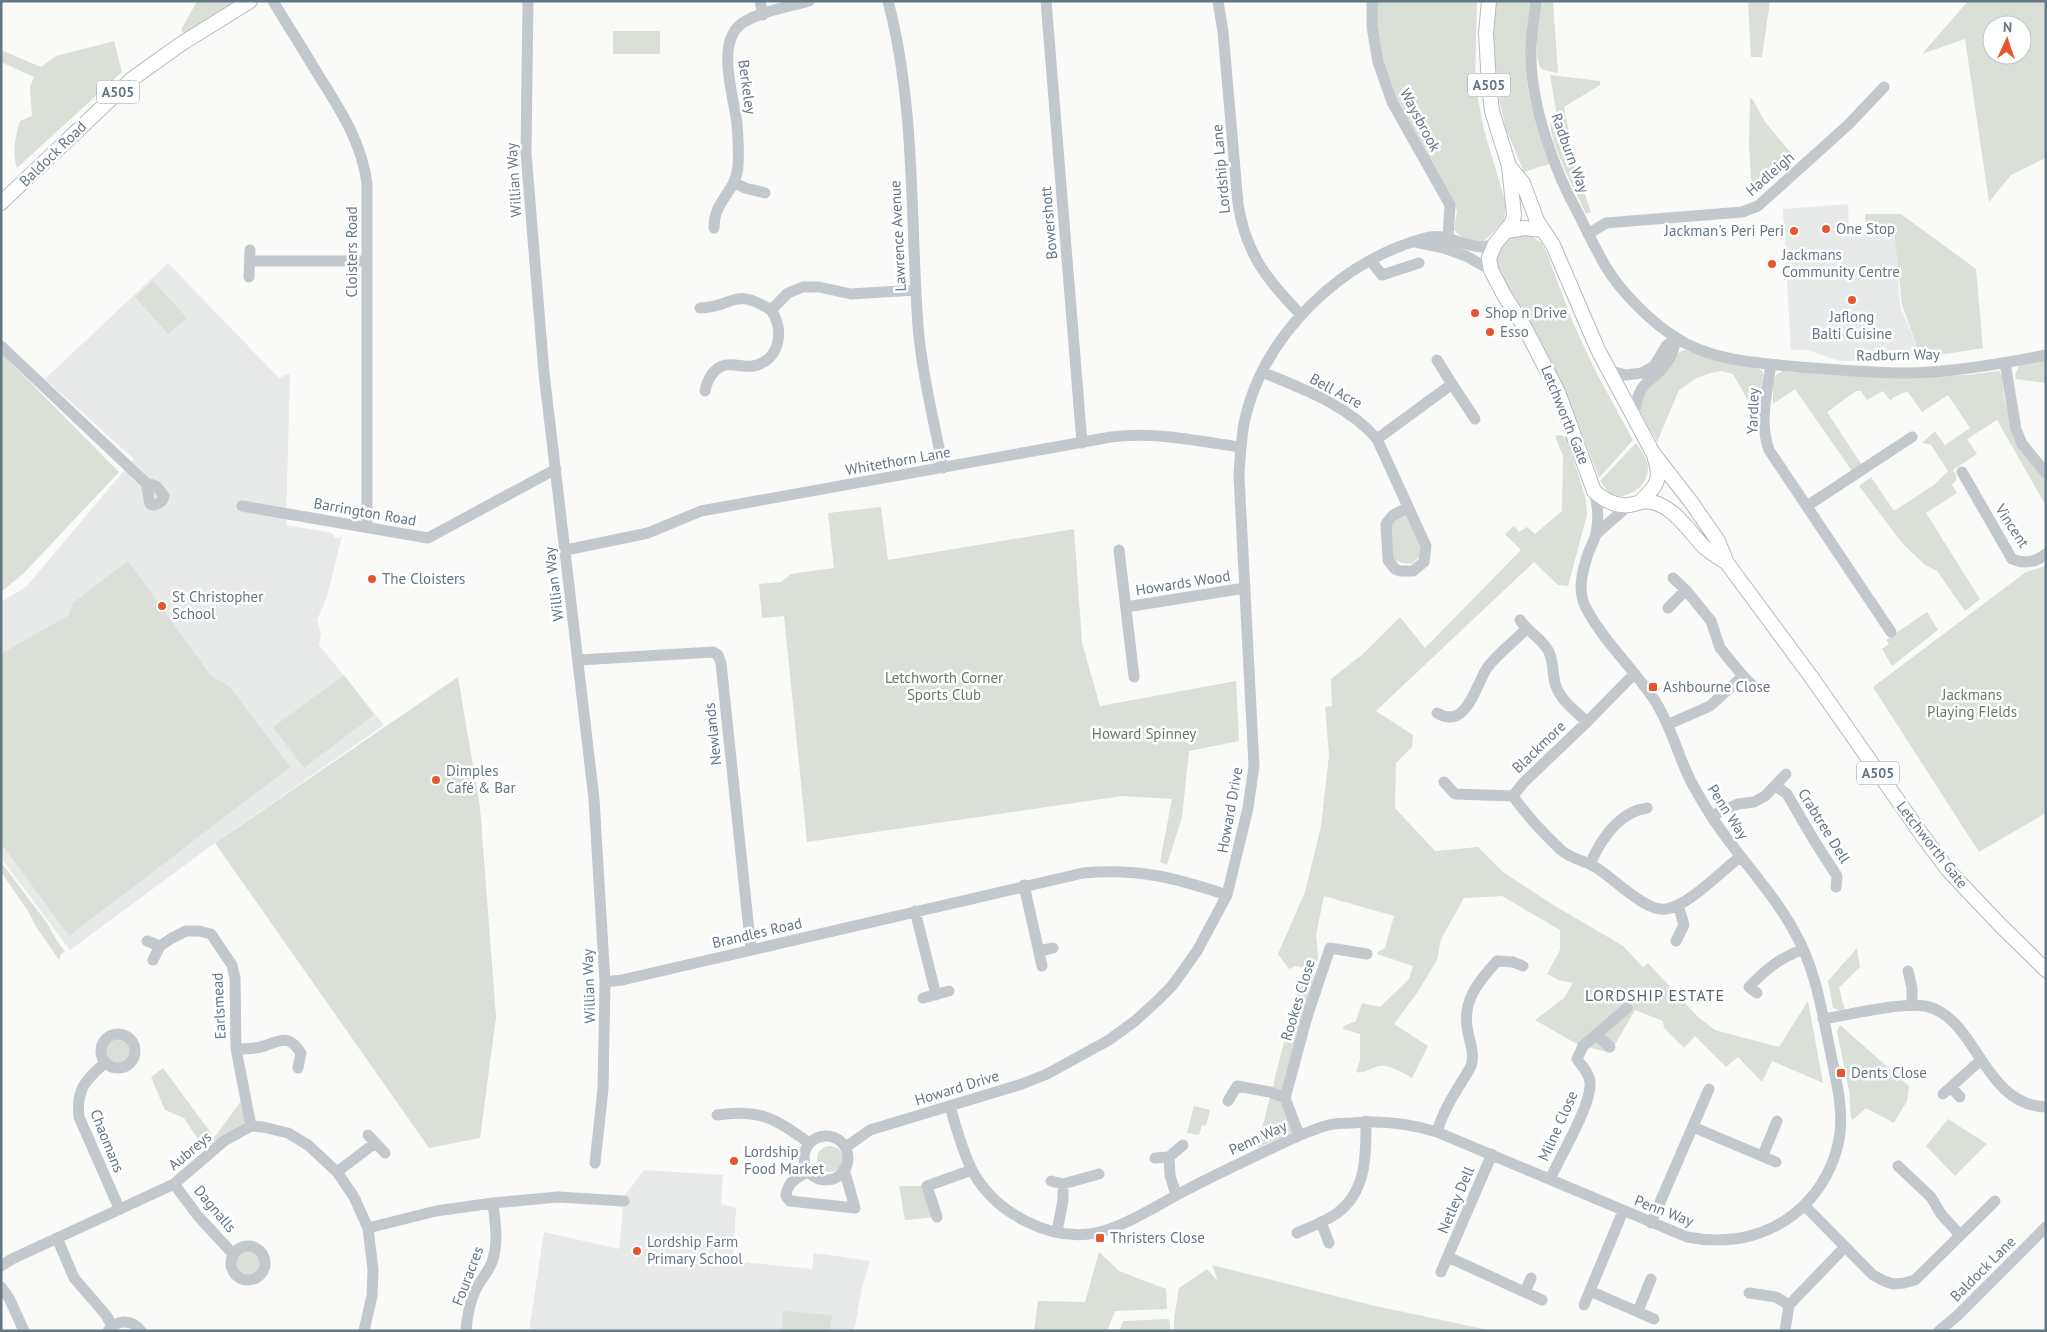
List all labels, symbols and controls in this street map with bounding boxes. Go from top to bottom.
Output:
north arrow [1982,15,2032,65]
text: N [2003,18,2013,36]
street label: Berkeley [734,58,761,115]
road number: A505 [1468,74,1510,96]
road number: A505 [97,80,139,104]
street label: Waysbrook [1396,85,1445,155]
street label: Radburn Way [1547,110,1594,195]
street label: Baldock Road [15,117,90,190]
street label: Lordship Lane [1207,124,1234,214]
street label: Willian Way [501,142,526,218]
street label: Hadleigh [1742,147,1798,200]
street label: Lawrence Avenue [885,180,910,292]
street label: Bowershott [1036,186,1061,260]
street label: Cloisters Road [342,206,361,298]
place label: One Stop [1836,219,1895,238]
place label: Jackman's Peri Peri [1664,221,1784,240]
marker: One Stop [1820,223,1832,235]
marker: Jackman's Peri Peri [1788,225,1800,237]
place label: Jackmans Community Centre [1781,245,1900,281]
marker: Jackmans Community Centre [1766,258,1778,270]
marker: Jaflong Balti Cuisine [1846,294,1858,306]
place label: Shop n Drive [1485,303,1567,322]
marker: Shop n Drive [1469,307,1481,319]
place label: Jaflong Balti Cuisine [1812,307,1892,343]
place label: Esso [1500,322,1529,341]
marker: Esso [1484,326,1496,338]
street label: Radburn Way [1856,344,1940,365]
street label: Letchworth Gate [1537,362,1594,467]
street label: Bell Acre [1307,369,1366,412]
street label: Yardley [1742,387,1763,435]
street label: Whitethorn Lane [844,442,952,479]
street label: Barrington Road [312,493,418,530]
street label: Vincent [1991,500,2033,551]
street label: Willian Way [540,546,567,622]
street label: Howards Wood [1134,566,1232,599]
place label: The Cloisters [382,569,465,588]
marker: The Cloisters [366,573,378,585]
place label: St Christopher School [172,587,263,623]
marker: St Christopher School [156,600,168,612]
park label: Letchworth Corner Sports Club [885,668,1003,704]
place label: Ashbourne Close [1663,677,1770,696]
marker: Ashbourne Close [1647,681,1659,693]
park label: Jackmans Playing FIelds [1927,685,2017,721]
street label: Newlands [700,702,725,766]
street label: Blackmore [1508,716,1570,777]
park label: Howard Spinney [1092,724,1196,743]
place label: Dimples Café & Bar [446,761,516,797]
road number: A505 [1857,761,1899,784]
street label: Howard Drive [1213,765,1246,855]
marker: Dimples Café & Bar [430,774,442,786]
street label: Penn Way [1704,781,1753,843]
street label: Crabtree Dell [1794,785,1855,867]
street label: Letchworth Gate [1892,797,1972,892]
street label: Brandles Road [710,913,804,952]
street label: Willian Way [578,948,599,1024]
street label: Rookes Close [1276,957,1319,1043]
street label: Earlsmead [207,972,230,1040]
district label: LORDSHIP ESTATE [1585,985,1725,1005]
place label: Dents Close [1851,1063,1927,1082]
street label: Howard Drive [912,1066,1001,1109]
marker: Dents Close [1835,1067,1847,1079]
street label: Milne Close [1534,1088,1581,1164]
street label: Chaomans [86,1106,129,1175]
street label: Penn Way [1226,1116,1290,1159]
street label: Aubreys [164,1127,215,1174]
place label: Lordship Food Market [744,1142,824,1178]
marker: Lordship Food Market [728,1155,740,1167]
street label: Netley Dell [1433,1163,1478,1236]
street label: Dagnalls [190,1181,241,1236]
street label: Penn Way [1632,1191,1696,1230]
place label: Thristers Close [1110,1228,1205,1247]
place label: Lordship Farm Primary School [647,1232,743,1268]
marker: Thristers Close [1094,1232,1106,1244]
street label: Baldock Lane [1946,1232,2019,1305]
street label: Fouracres [448,1243,488,1308]
marker: Lordship Farm Primary School [631,1245,643,1257]

